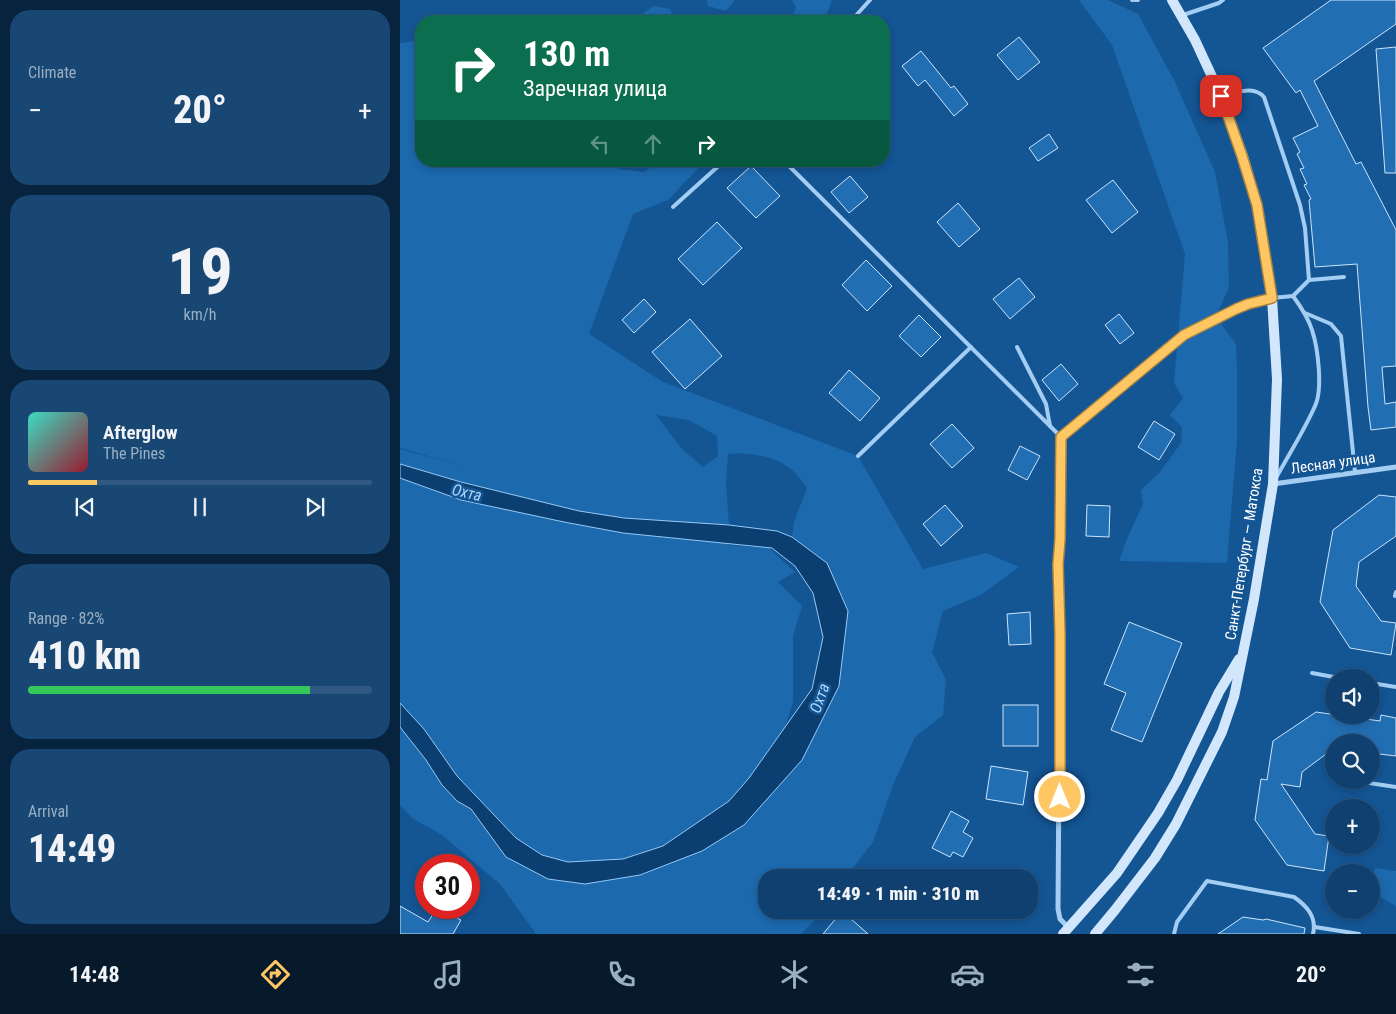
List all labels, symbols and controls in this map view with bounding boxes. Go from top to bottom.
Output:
text: 130 m [523,34,610,75]
icon: right [440,35,505,100]
text: Climate [28,63,76,82]
pin [1200,75,1242,117]
text: Заречная улица [523,76,667,101]
icon: arrive [1207,82,1235,110]
text: 20° [173,88,227,132]
text: − [28,94,42,127]
text: + [358,94,372,127]
icon: left [586,130,614,158]
icon: ahead [639,130,667,158]
icon: right [692,130,720,158]
text: 19 [167,234,233,310]
text: km/h [184,305,216,324]
text: Afterglow [103,421,177,444]
text: The Pines [103,444,165,463]
street label: Лесная улица [1290,448,1376,478]
street label: Санкт-Петербург — Матокса [1222,467,1266,641]
water label: Охта [450,480,484,505]
icon: previous [71,493,99,521]
icon: pause [186,493,214,521]
icon: next [301,493,329,521]
text: Range · 82% [28,609,104,628]
text: 410 km [28,634,141,678]
map controls [1325,669,1380,919]
button: sound [1325,669,1380,724]
water label: Охта [806,681,833,715]
button: search [1325,734,1380,789]
position arrow [1033,770,1085,822]
button: + [1325,799,1380,854]
text: Arrival [28,802,69,821]
text: 14:49 [28,827,116,871]
speed limit sign: 30 [415,854,480,919]
button: − [1325,864,1380,919]
text: 14:49 · 1 min · 310 m [817,882,979,905]
icon: directions [258,957,293,992]
icon: music [431,957,466,992]
icon: phone [604,957,639,992]
icon: climate [777,957,812,992]
icon: car [950,957,985,992]
icon: filters [1123,957,1158,992]
text: 14:48 [69,962,120,987]
text: 20° [1296,962,1327,987]

